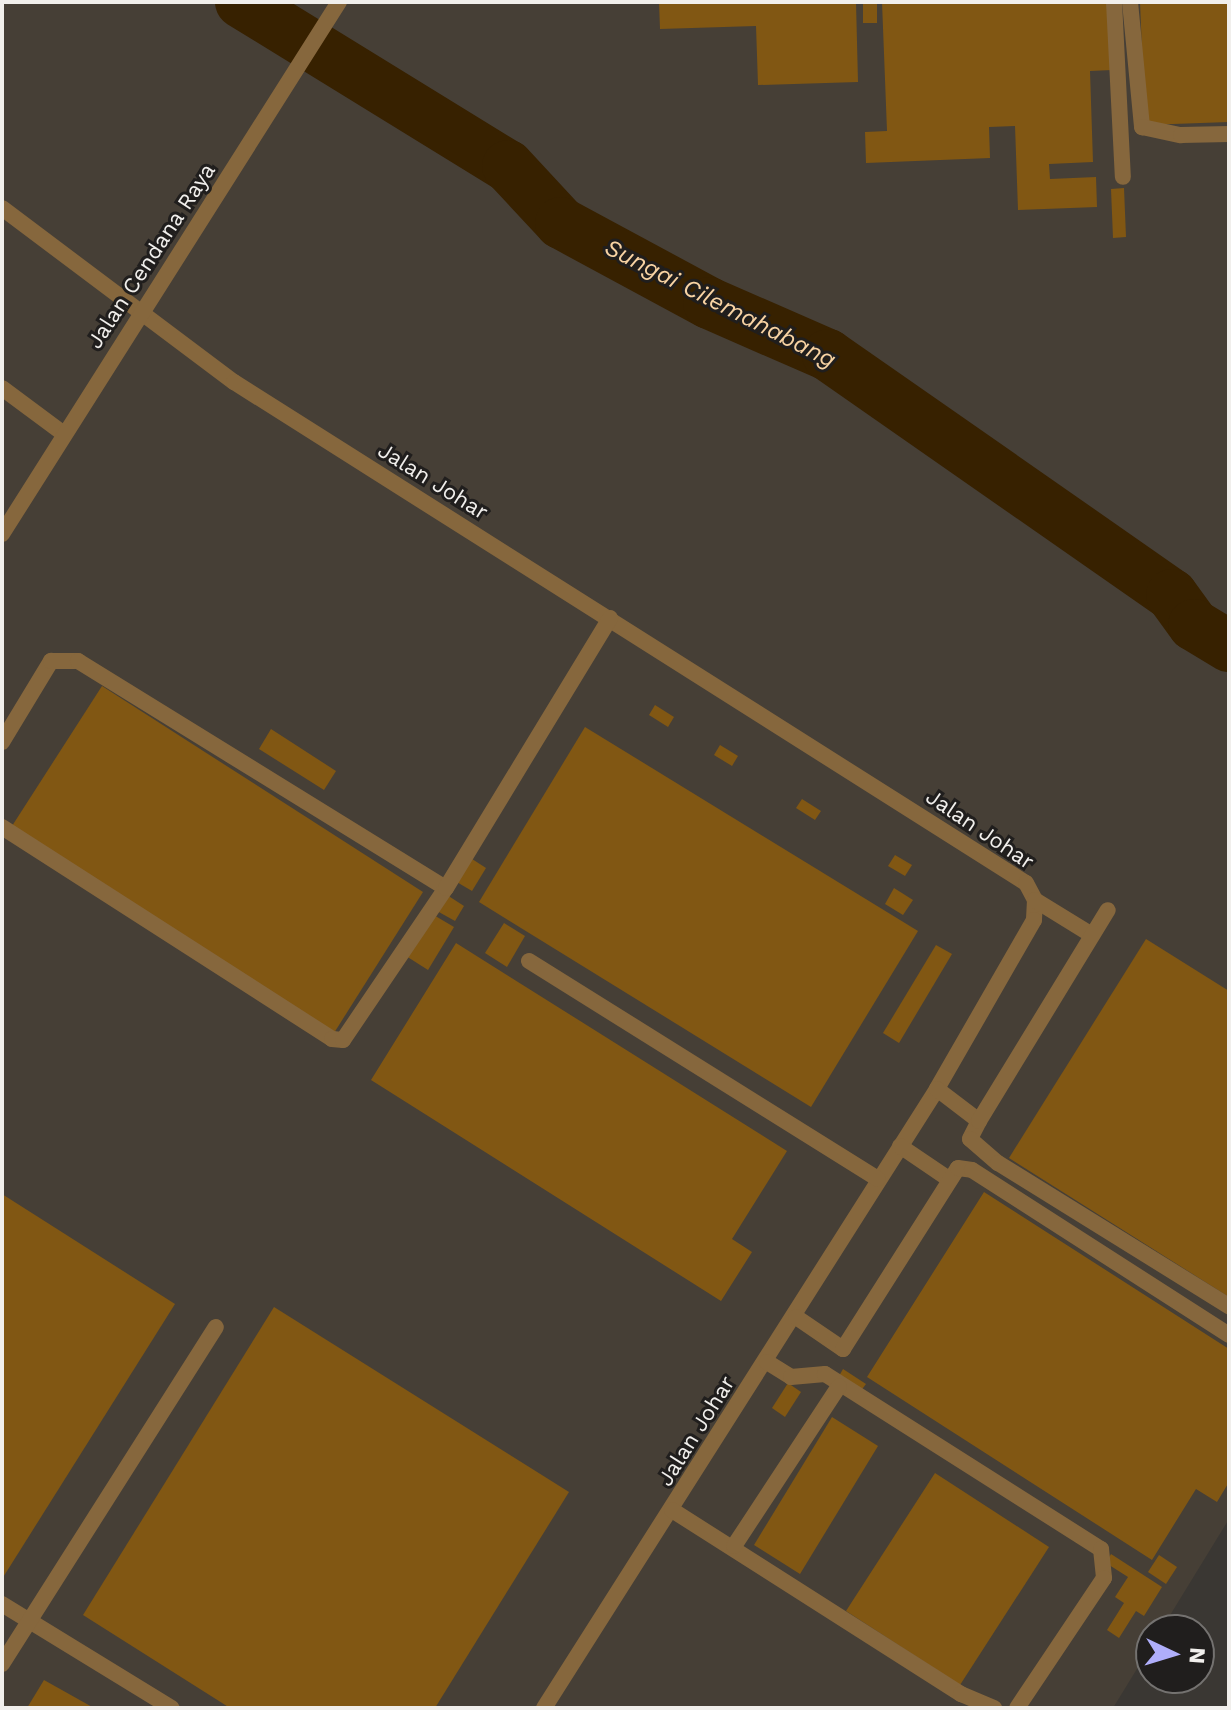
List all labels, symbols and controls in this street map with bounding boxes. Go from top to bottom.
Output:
street label: Jalan Cendana Raya [81,158,221,354]
water label: Sungai Cilemahabang [600,233,840,375]
street label: Jalan Johar [373,437,493,525]
street label: Jalan Johar [921,783,1039,875]
street label: Jalan Johar [652,1371,740,1491]
north arrow [1135,1614,1215,1694]
text: N [1184,1647,1210,1665]

